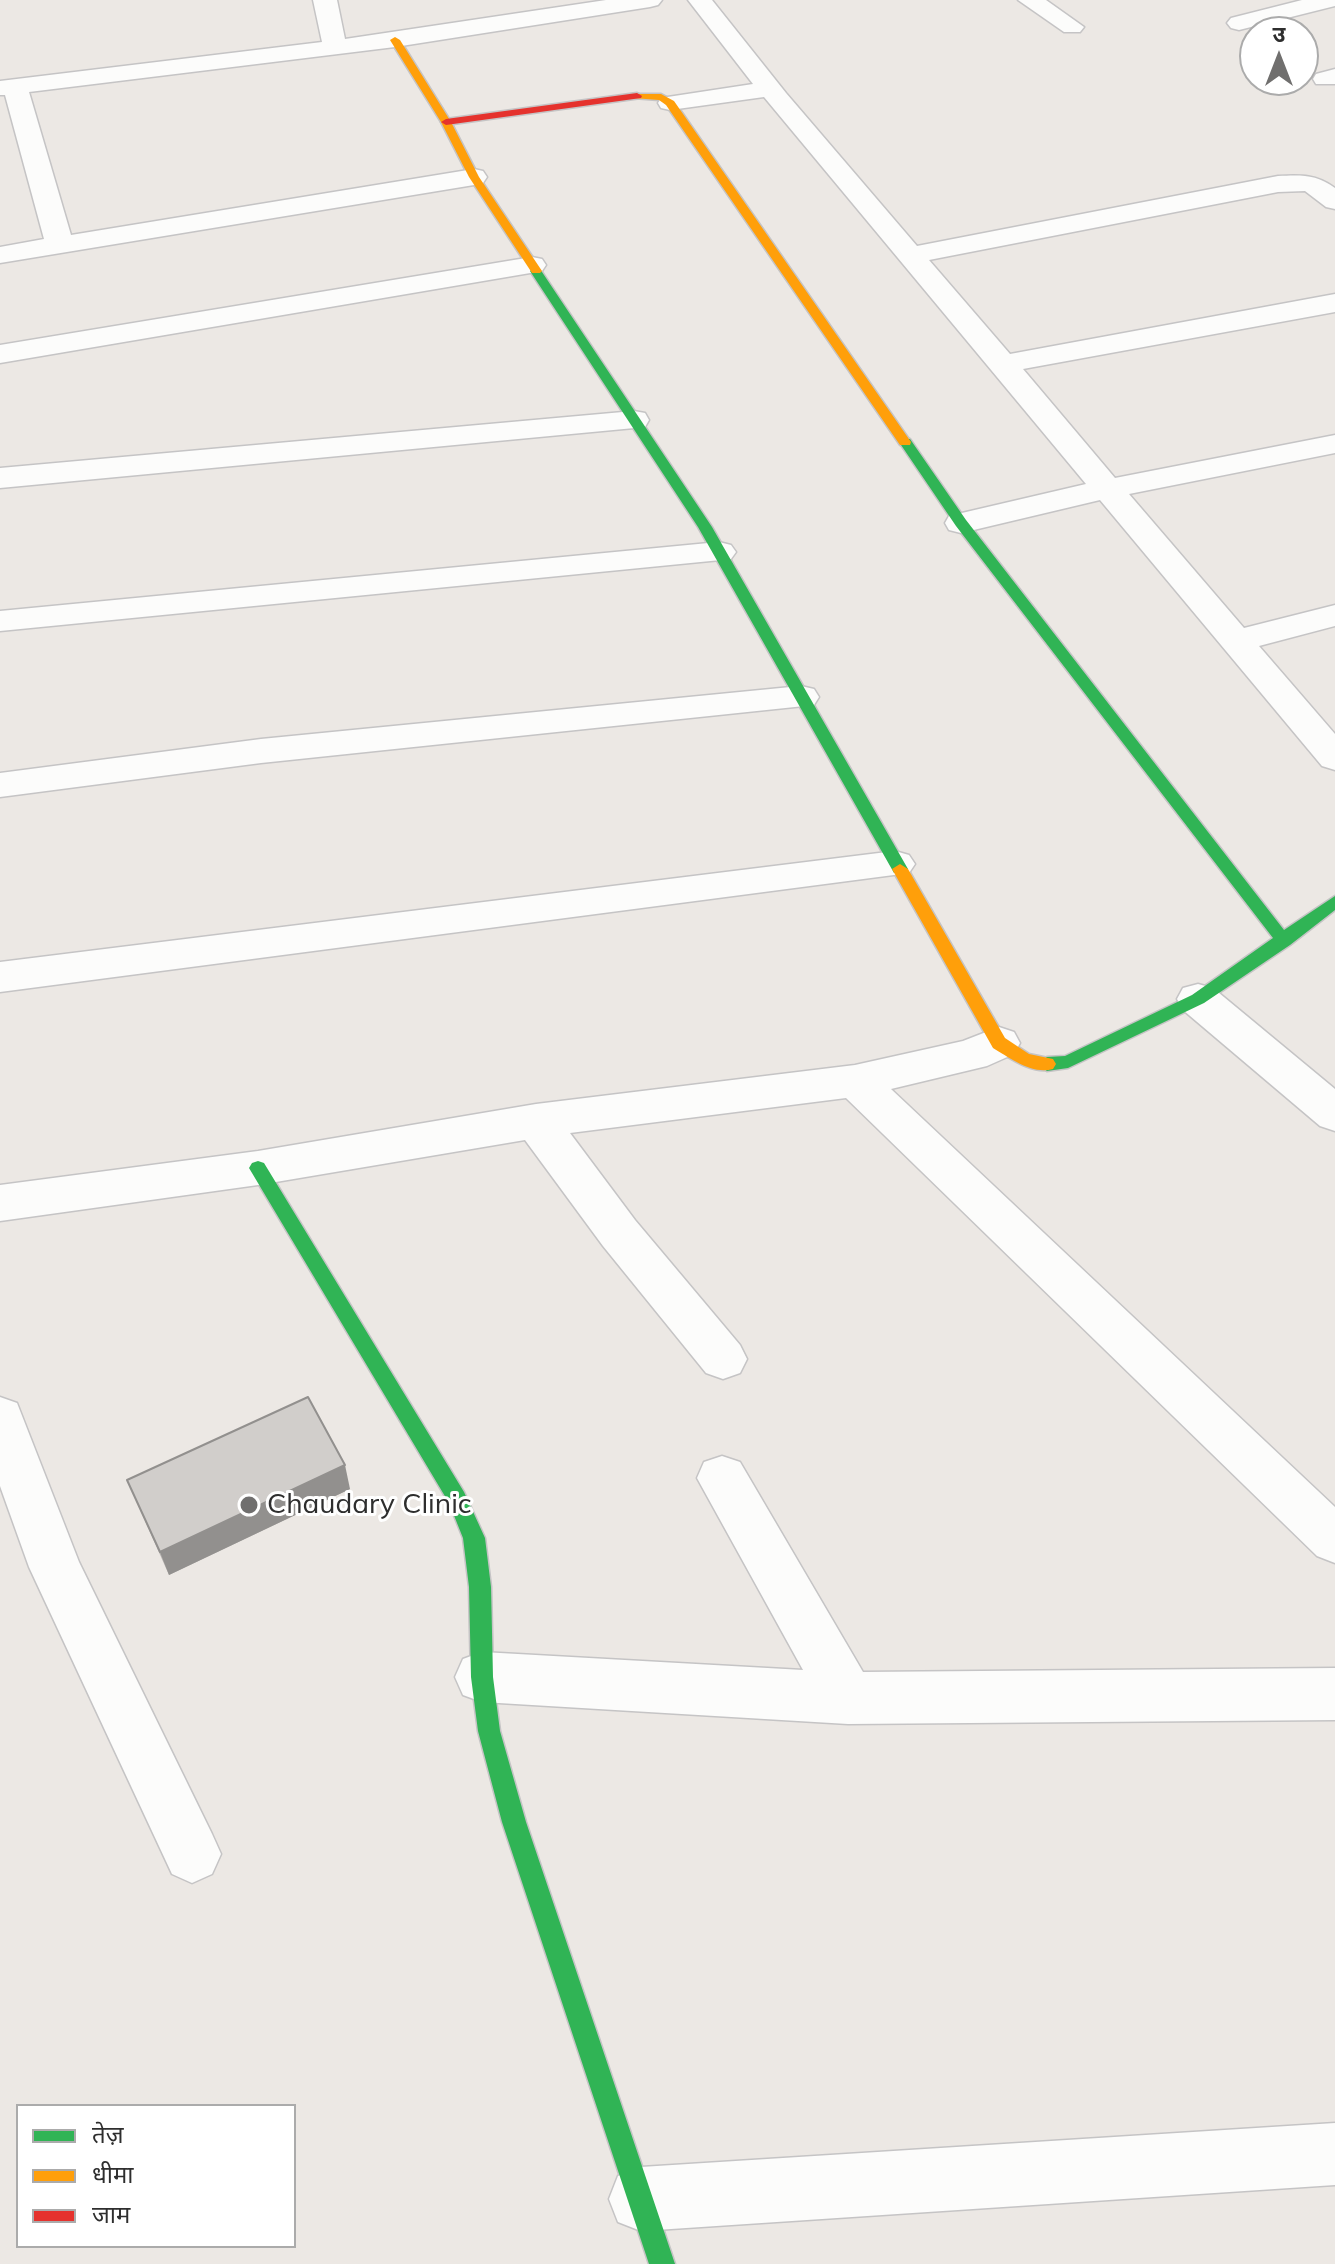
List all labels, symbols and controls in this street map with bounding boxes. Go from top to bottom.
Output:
north arrow [1239,16,1319,96]
text: उ [1273,20,1285,48]
place label: Chaudary Clinic [267,1488,472,1522]
marker: Chaudary Clinic [238,1494,260,1516]
legend [16,2104,296,2248]
text: तेज़ [92,2119,124,2149]
text: धीमा [92,2159,134,2189]
text: जाम [92,2199,130,2229]

